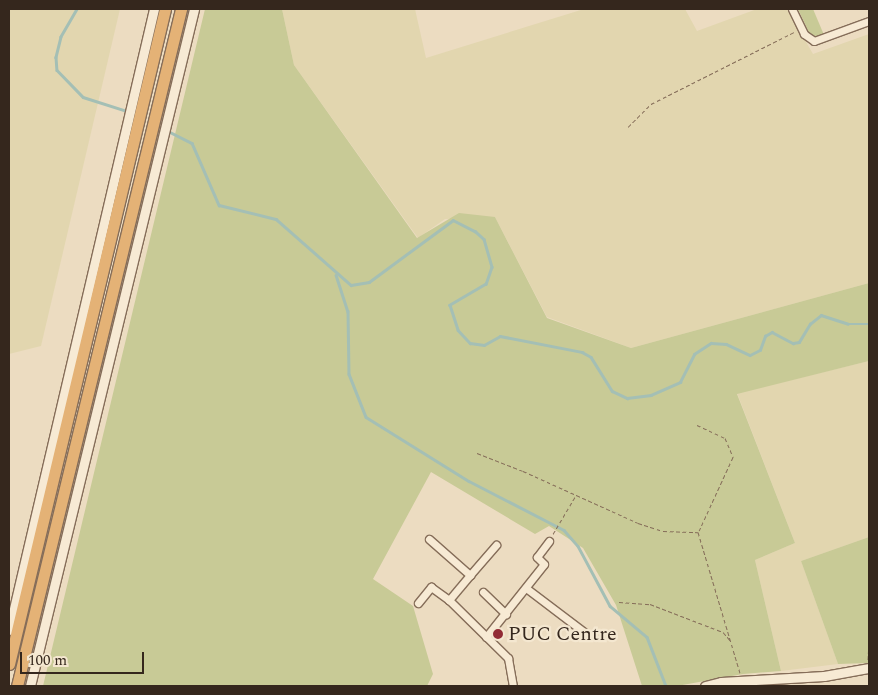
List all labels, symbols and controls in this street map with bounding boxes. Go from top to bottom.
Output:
place label: PUC Centre [508,622,617,646]
marker: PUC Centre [492,628,504,640]
scale bar [22,642,146,674]
text: 100 m [28,649,67,672]

